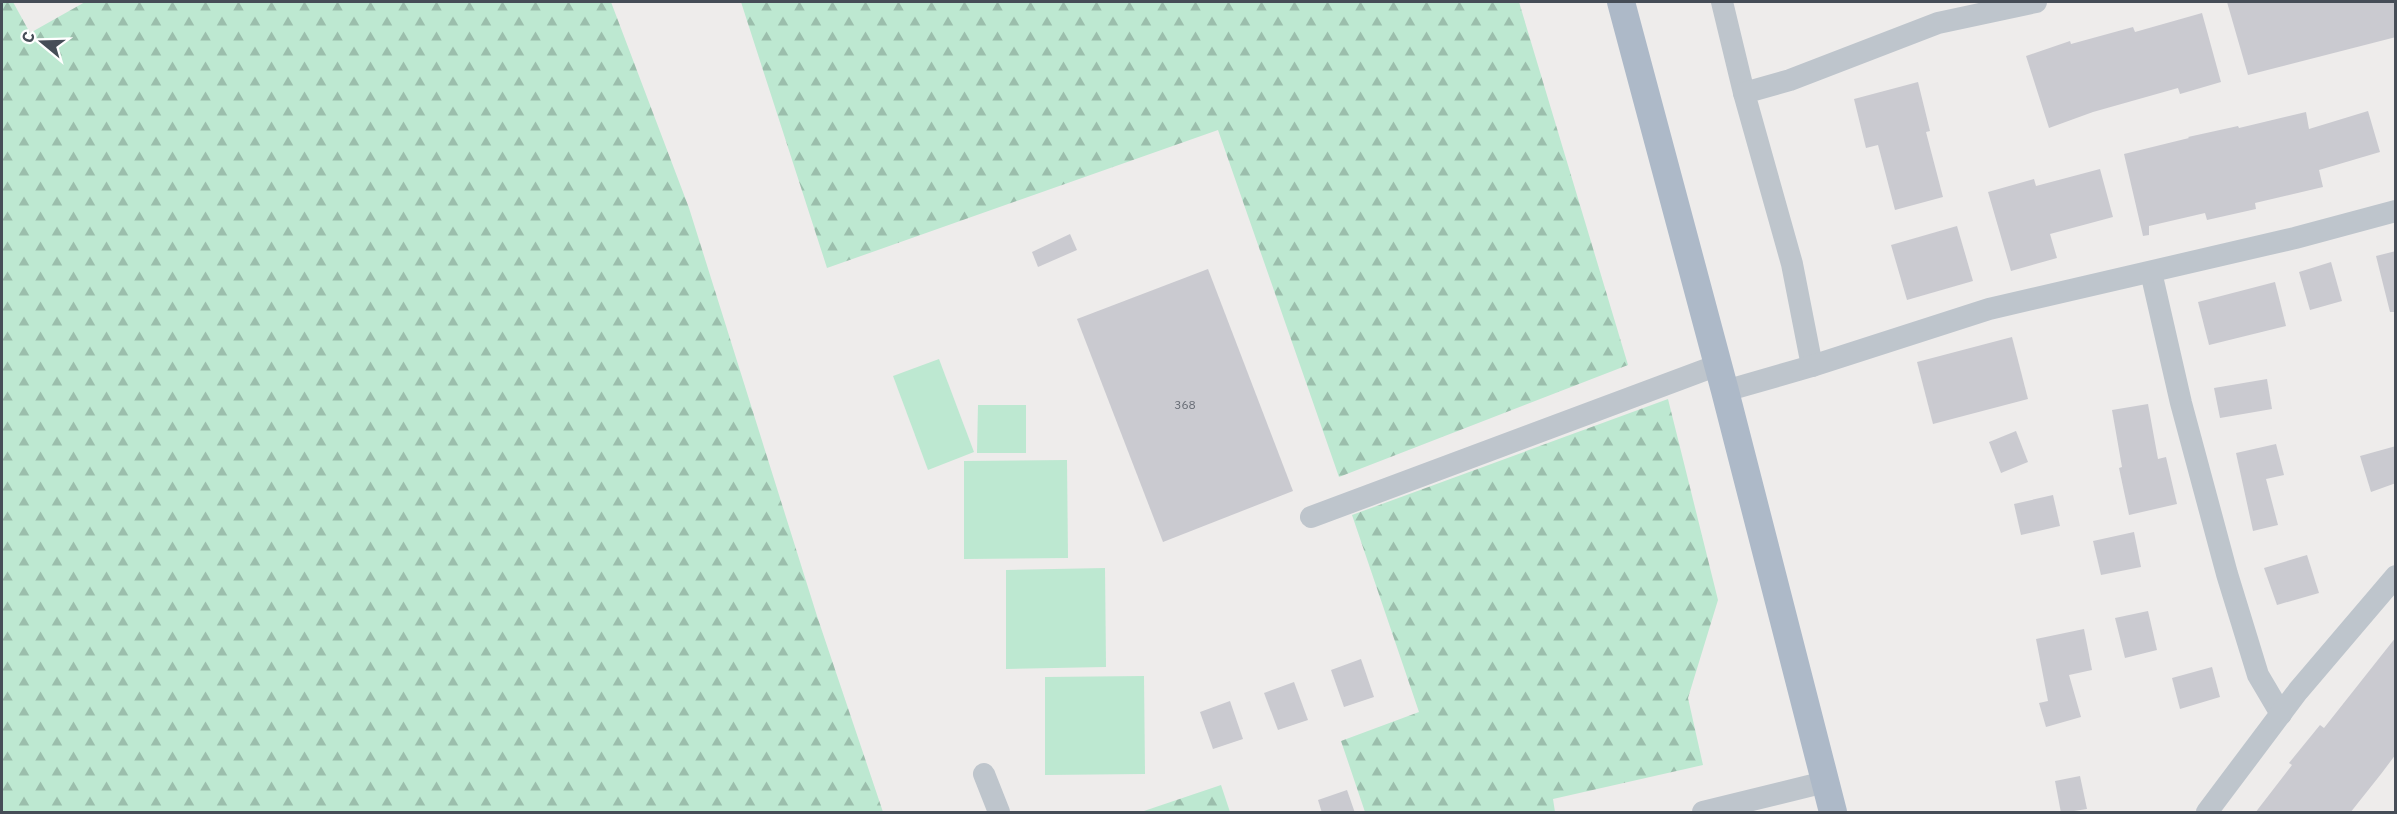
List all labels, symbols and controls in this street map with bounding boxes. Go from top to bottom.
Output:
north arrow [12,12,72,72]
text: С [17,29,39,45]
house number: 368 [1174,397,1196,412]

